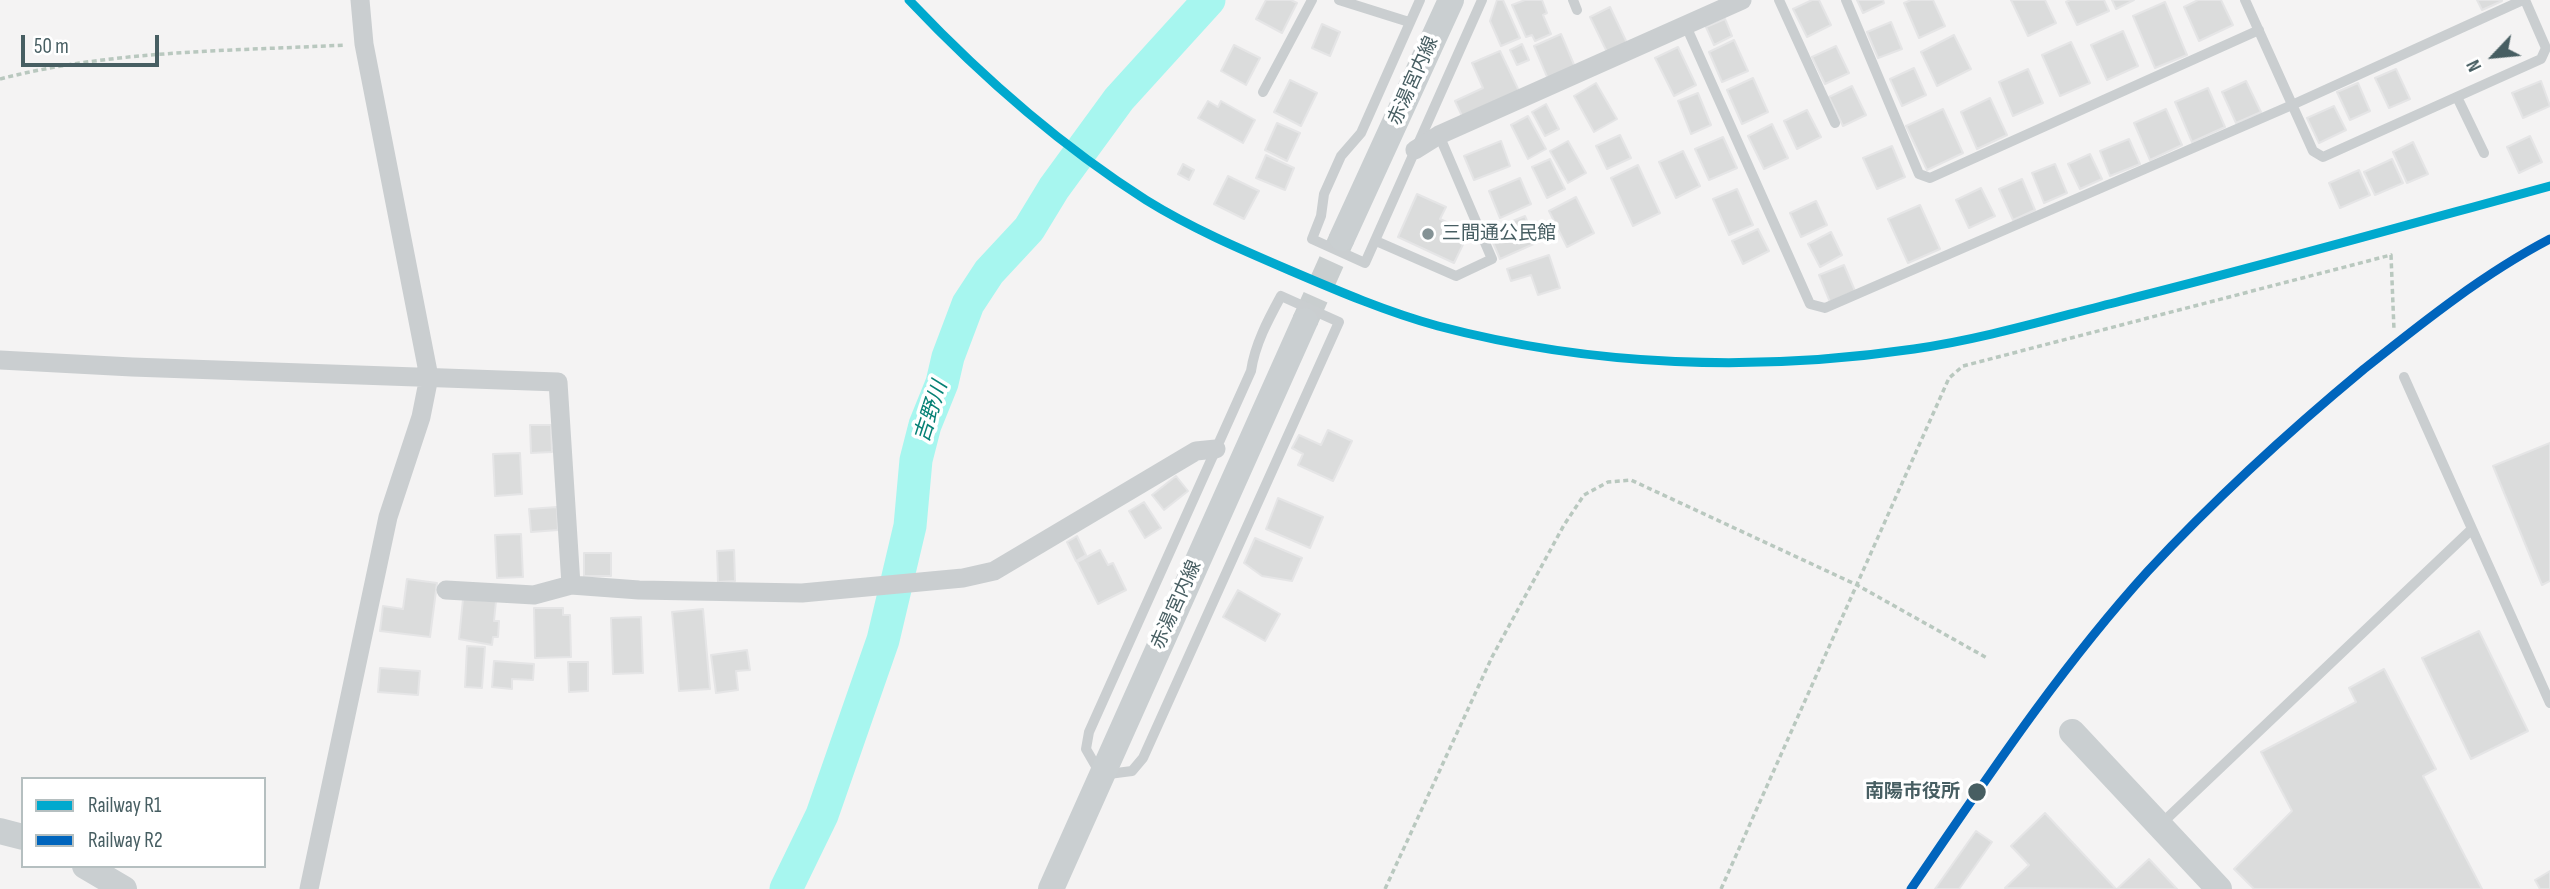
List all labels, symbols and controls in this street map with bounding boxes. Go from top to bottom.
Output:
scale bar [24,21,163,65]
north arrow [2459,21,2529,91]
street label: 赤湯宮内線 [1384,33,1444,129]
text: 50 m [34,34,69,59]
text: N [2462,56,2487,75]
place label: 三間通公民館 [1442,223,1556,245]
marker: 三間通公民館 [1420,226,1436,242]
water label: 吉野川 [910,378,954,446]
street label: 赤湯宮内線 [1147,557,1207,653]
legend [21,777,266,868]
place label: 南陽市役所 [1865,781,1960,803]
marker: 南陽市役所 [1966,781,1988,803]
text: Railway R1 [88,793,161,818]
text: Railway R2 [88,828,163,853]

